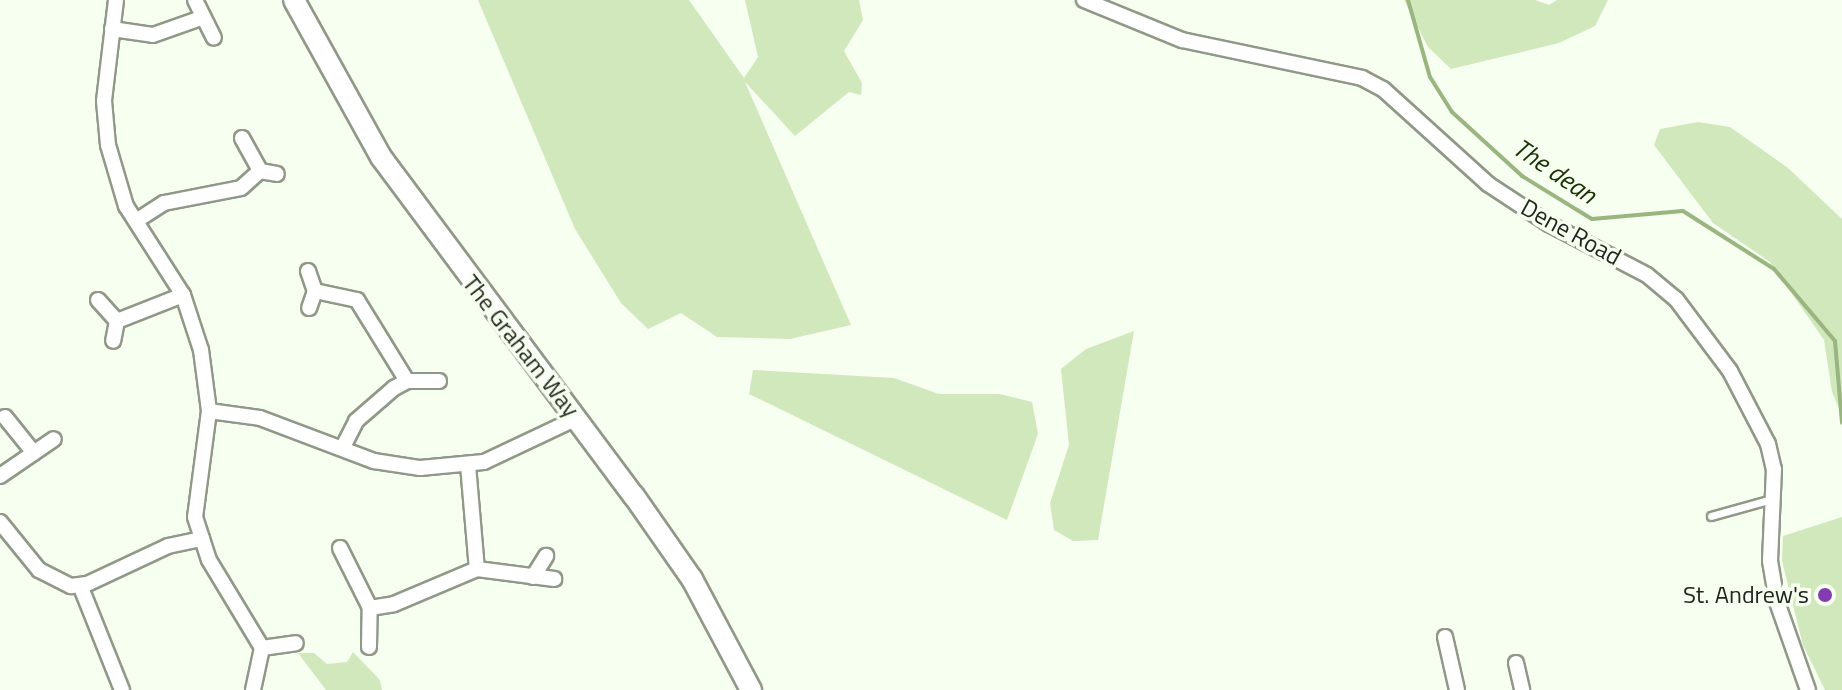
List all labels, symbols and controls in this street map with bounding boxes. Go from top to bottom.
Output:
water label: The dean [1507,132,1603,210]
street label: Dene Road [1516,193,1626,271]
street label: The Graham Way [456,269,586,423]
place label: St. Andrew's [1683,581,1809,609]
marker: St. Andrew's [1816,586,1834,604]

